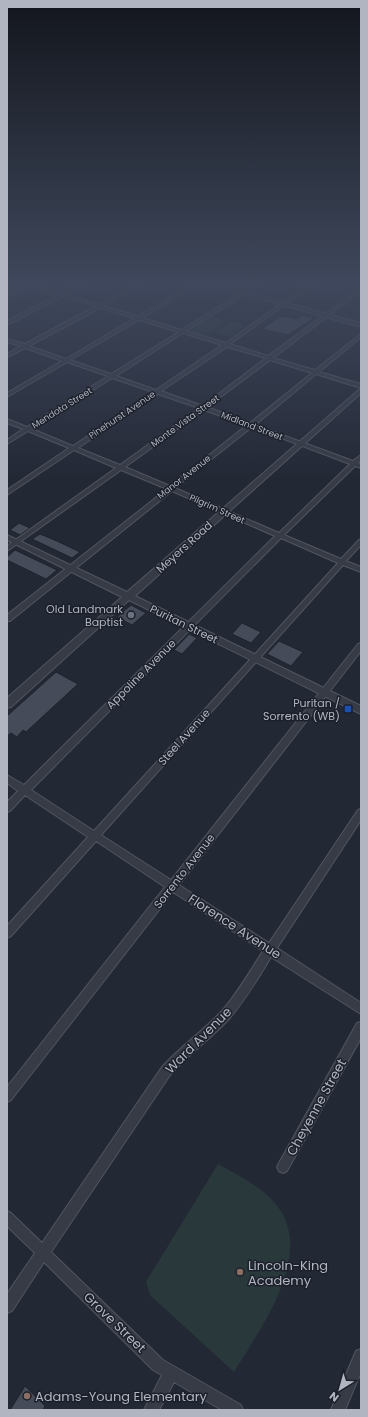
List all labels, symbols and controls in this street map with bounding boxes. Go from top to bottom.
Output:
street label: Mendota Street [30,385,94,431]
street label: Pinehurst Avenue [86,388,158,442]
street label: Monte Vista Street [148,392,222,450]
street label: Midland Street [220,409,284,443]
street label: Manor Avenue [155,452,214,502]
street label: Pilgrim Street [187,491,247,527]
street label: Meyers Road [152,517,216,577]
place label: Old Landmark Baptist [46,601,123,630]
street label: Puritan Street [147,601,221,647]
marker: Old Landmark Baptist [126,610,136,620]
street label: Appoline Avenue [103,635,180,712]
place label: Puritan / Sorrento (WB) [263,695,340,724]
marker: Puritan / Sorrento (WB) [343,704,353,714]
street label: Steel Avenue [154,705,214,769]
street label: Sorrento Avenue [150,830,218,912]
street label: Florence Avenue [184,889,285,964]
street label: Ward Avenue [161,1003,236,1078]
street label: Cheyenne Street [282,1055,351,1159]
place label: Lincoln-King Academy [248,1256,328,1290]
marker: Lincoln-King Academy [235,1267,245,1277]
street label: Grove Street [79,1288,150,1357]
north arrow [320,1369,360,1409]
place label: Adams-Young Elementary [35,1387,208,1406]
text: N [326,1388,342,1406]
marker: Adams-Young Elementary [22,1391,32,1401]

